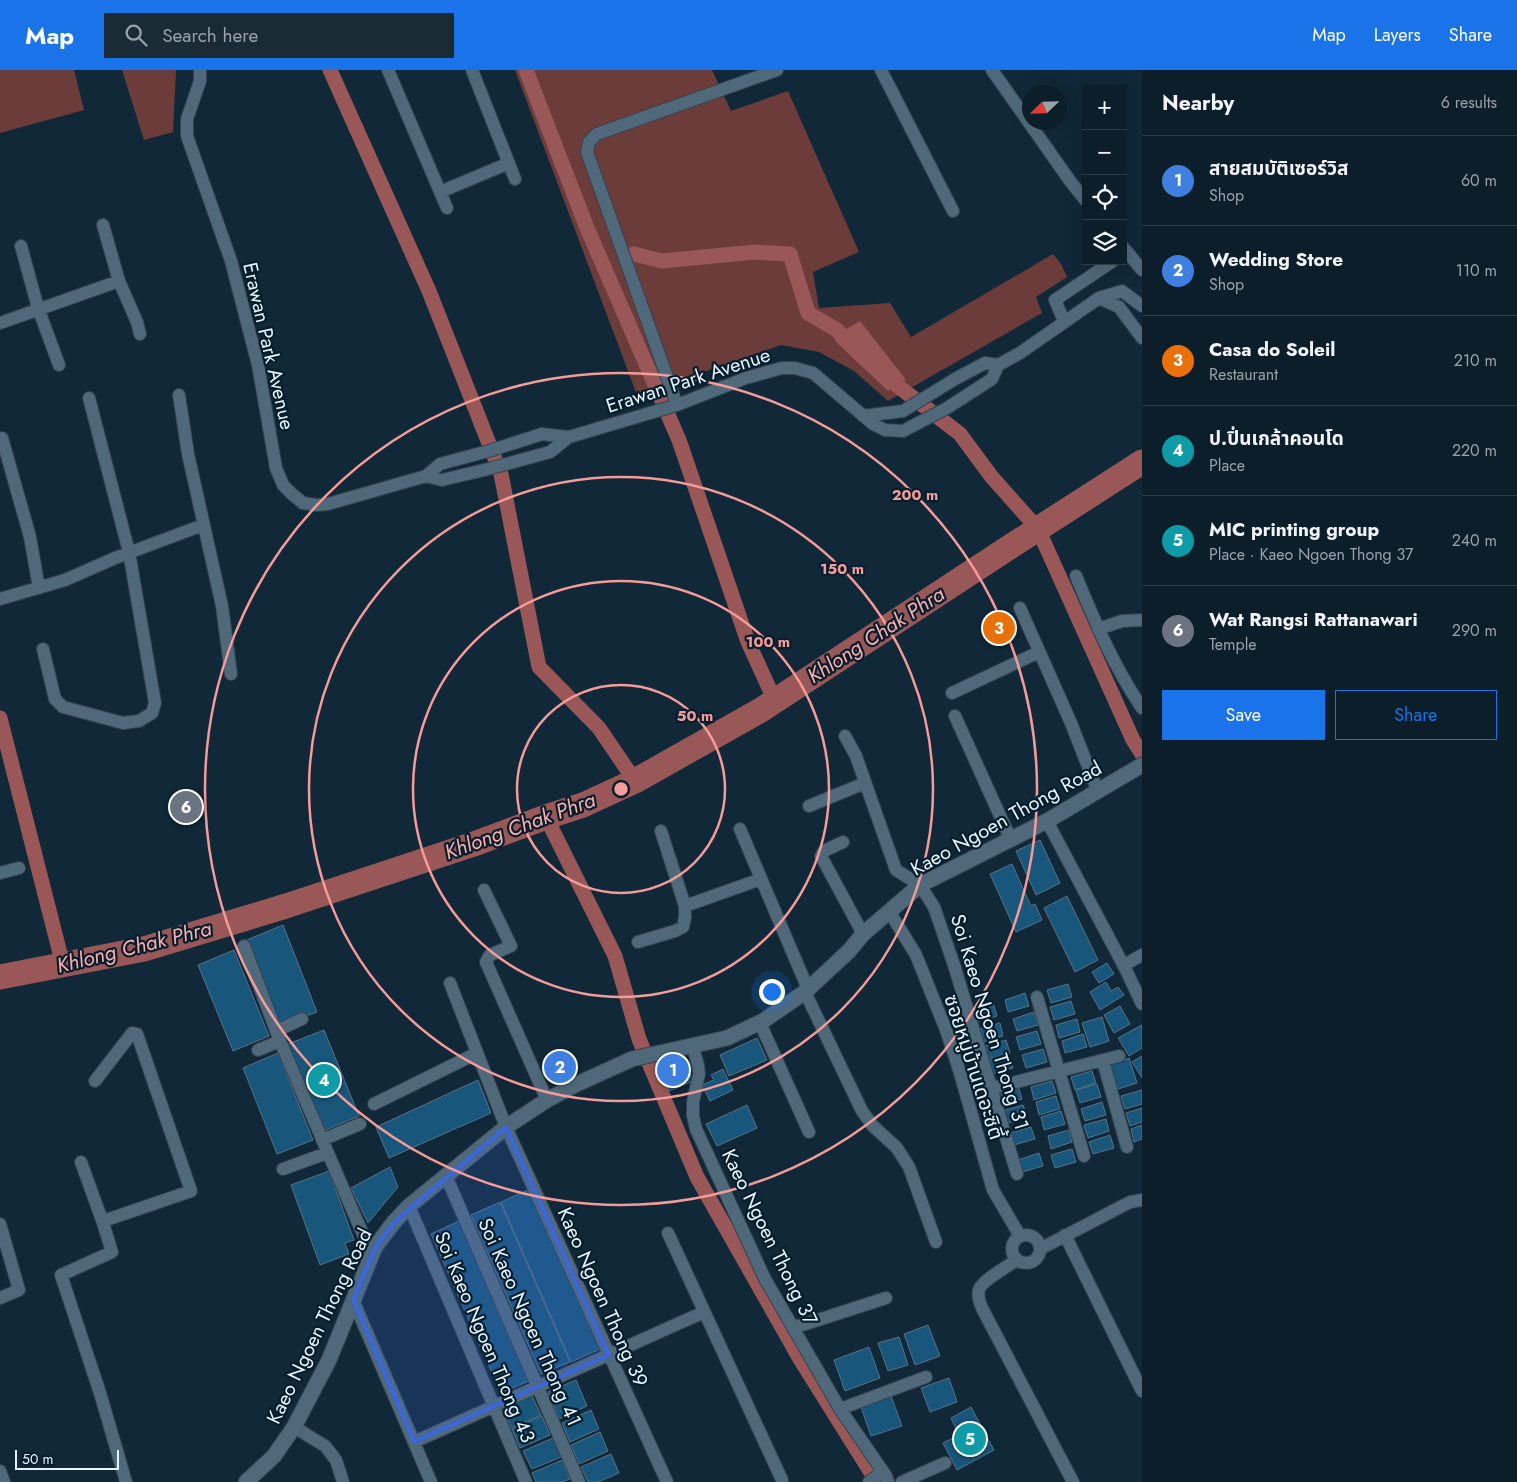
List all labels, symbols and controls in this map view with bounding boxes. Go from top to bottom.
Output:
search box [104,13,454,58]
text: Map [25,18,74,53]
icon: search [122,21,150,49]
text: Search here [162,22,258,49]
text: Map [1312,22,1346,48]
text: Layers [1374,22,1421,48]
text: Share [1449,22,1492,48]
north arrow [1022,85,1067,130]
map controls [1082,85,1127,265]
button: + [1082,85,1127,130]
text: Nearby [1162,88,1234,118]
text: 6 results [1441,91,1497,114]
button: − [1082,130,1127,175]
text: สายสมบัติเซอร์วิส [1209,155,1348,182]
text: 1 [1174,169,1182,192]
text: 60 m [1461,169,1497,192]
button: locate [1082,175,1127,220]
text: Shop [1209,184,1244,207]
button: layers [1082,220,1127,265]
text: Wedding Store [1209,246,1343,273]
text: 2 [1173,259,1183,282]
text: 110 m [1456,259,1497,282]
street label: Erawan Park Avenue [235,260,302,433]
text: Shop [1209,273,1244,296]
text: Casa do Soleil [1209,336,1335,363]
street label: Erawan Park Avenue [602,340,774,421]
text: 3 [1173,349,1183,372]
text: 210 m [1454,349,1497,372]
text: Restaurant [1209,363,1278,386]
text: ป.ปิ่นเกล้าคอนโด [1209,425,1344,452]
text: 4 [1172,439,1184,462]
text: 220 m [1452,439,1497,462]
text: Place [1209,454,1245,477]
text: 200 m [892,484,938,506]
text: MIC printing group [1209,516,1379,543]
text: 5 [1173,529,1183,552]
text: 240 m [1452,529,1497,552]
text: Place · Kaeo Ngoen Thong 37 [1209,543,1413,566]
text: 150 m [820,558,864,580]
water label: Khlong Chak Phra [801,579,951,691]
text: Wat Rangsi Rattanawari [1209,606,1418,633]
pin: 3 [983,609,1015,647]
text: 6 [1173,619,1183,642]
text: 290 m [1452,619,1497,642]
text: 100 m [746,631,790,653]
text: Temple [1209,633,1257,656]
button: Save [1162,690,1325,740]
button: Share [1335,690,1497,740]
text: 50 m [677,705,713,727]
street label: Kaeo Ngoen Thong Road [905,754,1107,883]
centre of rings [612,780,630,798]
water label: Khlong Chak Phra [440,785,600,867]
pin: 6 [170,788,202,826]
street label: Soi Kaeo Ngoen Thong 31 [943,911,1036,1134]
water label: Khlong Chak Phra [53,913,215,981]
your location [759,979,785,1005]
street label: ซอยหมู่บ้านเดอะซิตี้ [936,991,1011,1143]
pin: 2 [544,1048,576,1086]
pin: 1 [657,1051,689,1089]
pin: 4 [308,1061,340,1099]
street label: Kaeo Ngoen Thong 37 [714,1144,825,1331]
street label: Kaeo Ngoen Thong 39 [550,1203,655,1392]
street label: Soi Kaeo Ngoen Thong 41 [471,1213,589,1431]
street label: Kaeo Ngoen Thong Road [259,1223,380,1429]
street label: Soi Kaeo Ngoen Thong 43 [427,1227,542,1447]
pin: 5 [954,1420,986,1458]
scale bar [15,1447,119,1470]
text: 50 m [22,1449,53,1469]

